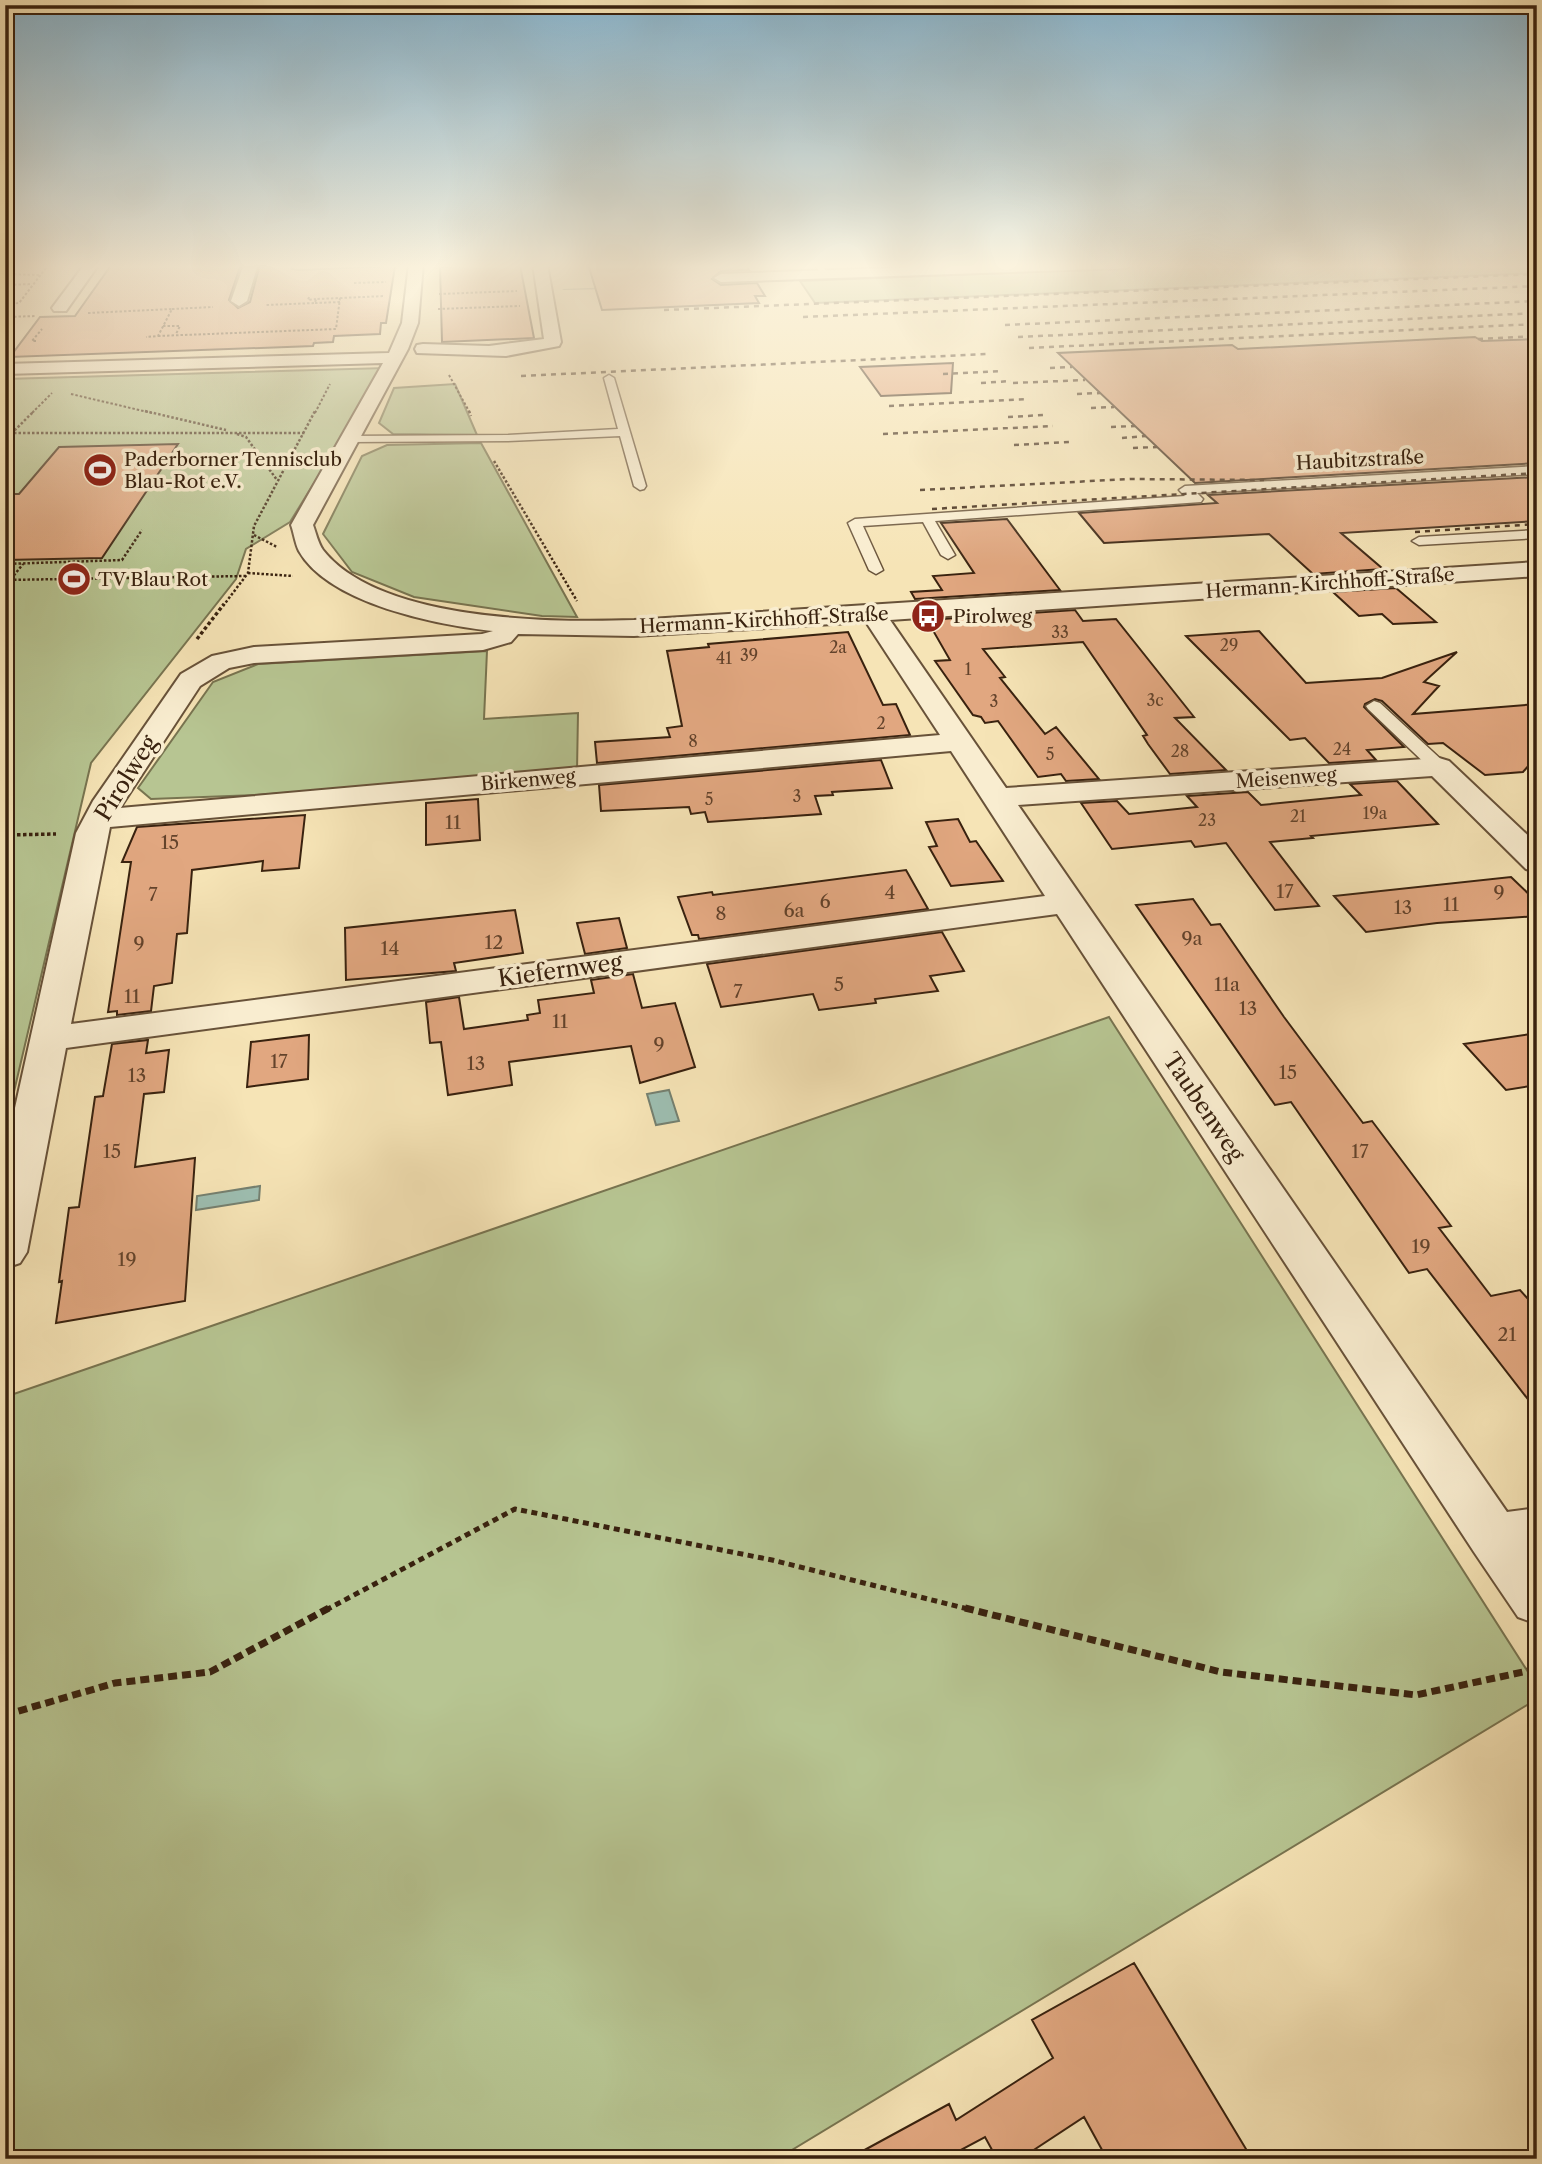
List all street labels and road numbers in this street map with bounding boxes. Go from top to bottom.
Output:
street label: Haubitzstraße [1295,445,1425,475]
street label: Hermann-Kirchhoff-Straße [1205,563,1455,603]
street label: Hermann-Kirchhoff-Straße [639,602,889,638]
street label: Pirolweg [89,729,164,826]
street label: Meisenweg [1235,763,1338,793]
street label: Birkenweg [480,764,577,796]
street label: Kiefernweg [496,947,625,993]
street label: Taubenweg [1157,1047,1251,1167]

